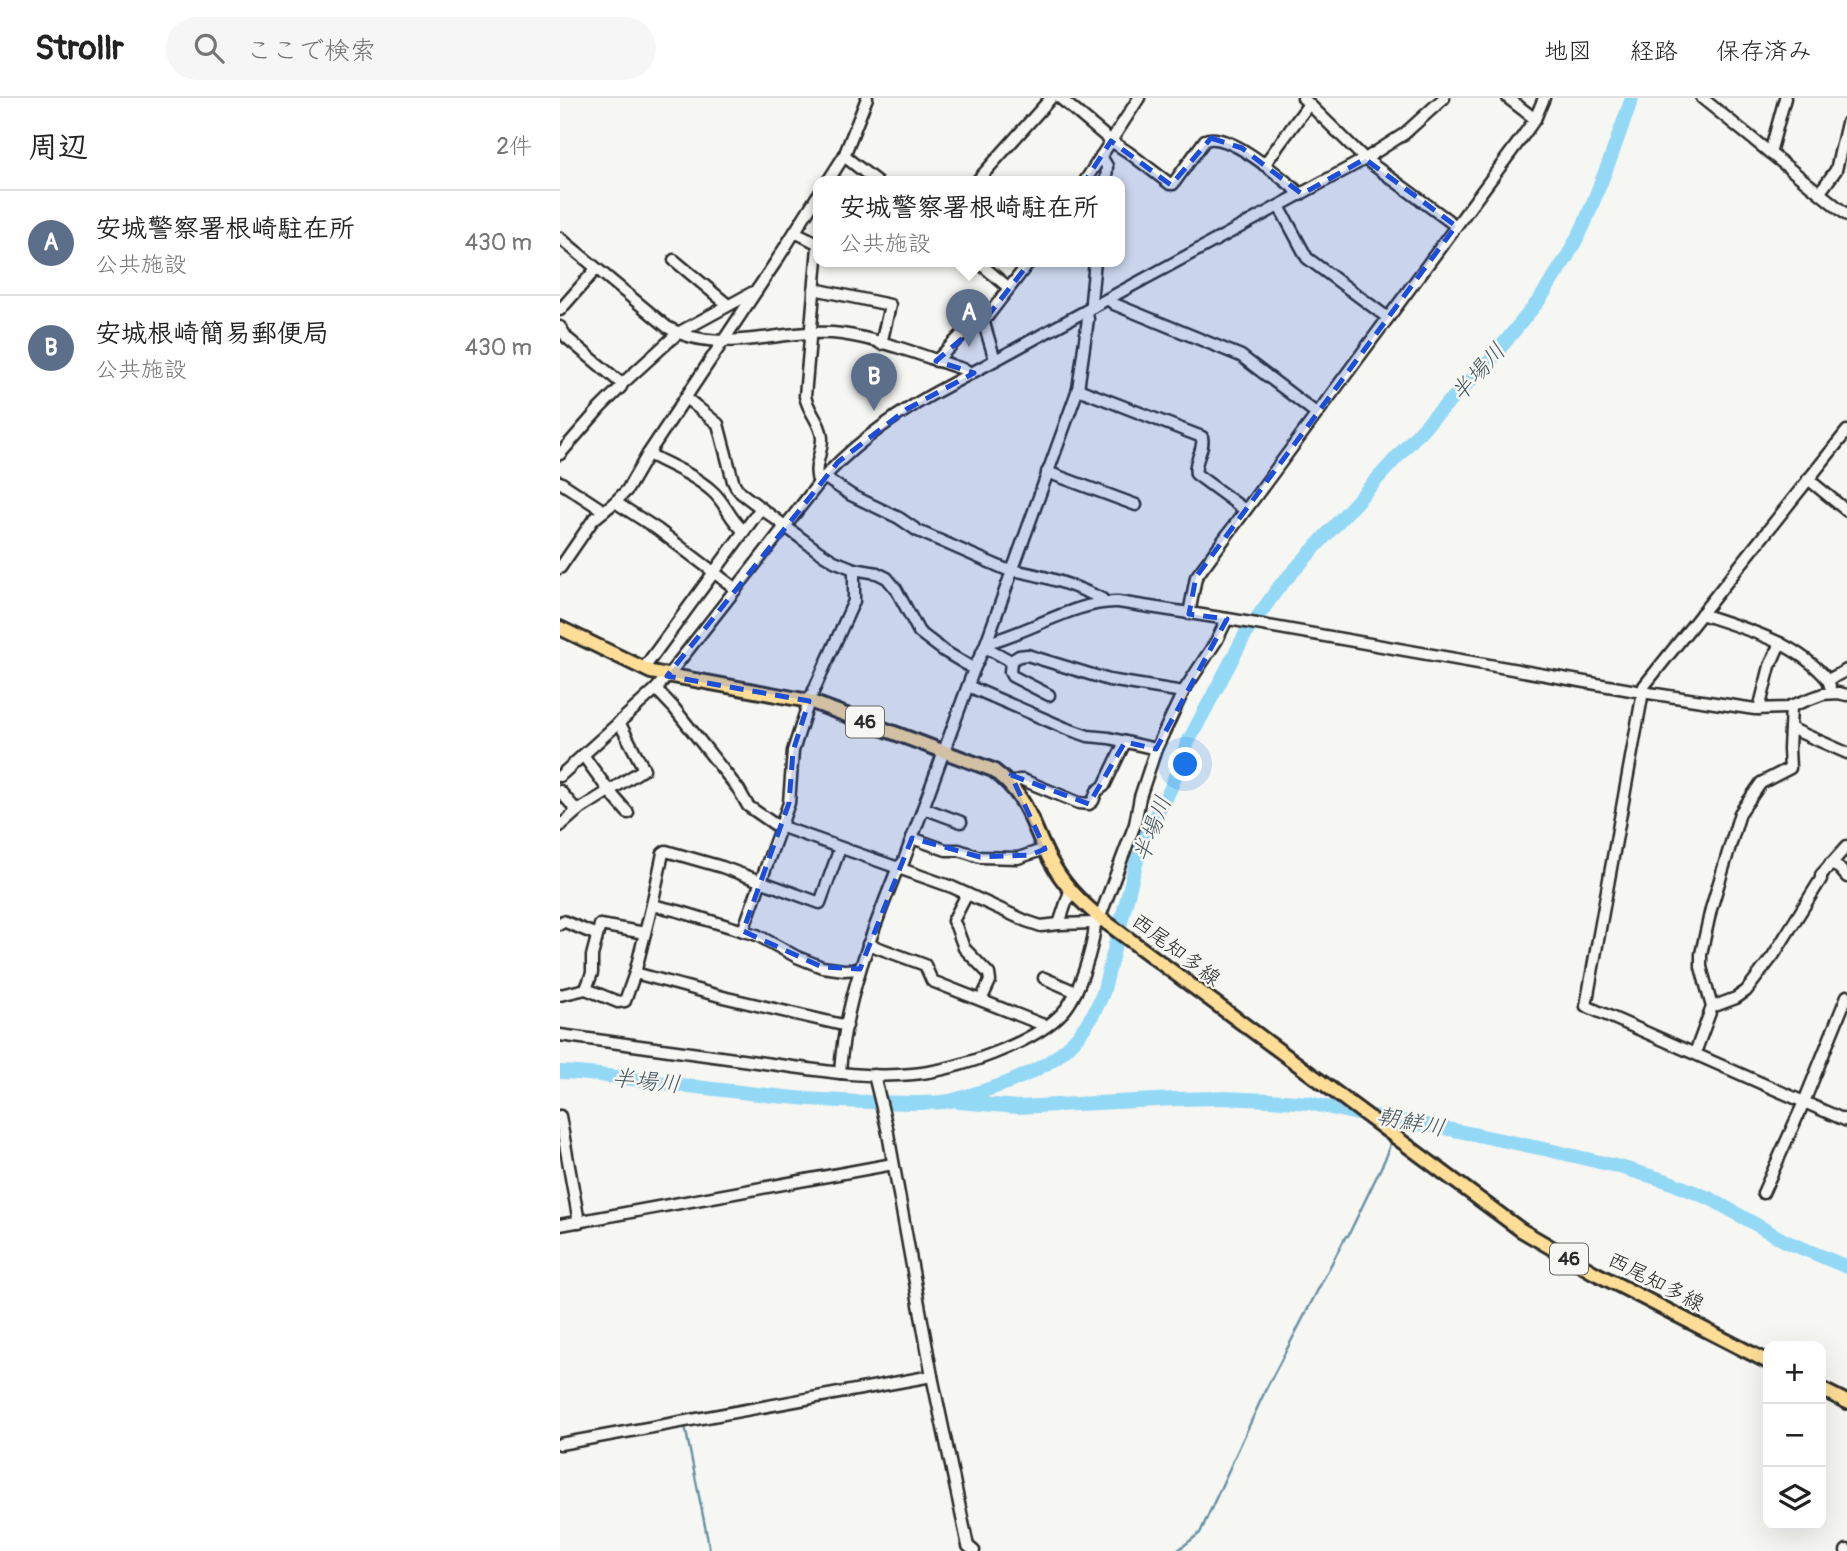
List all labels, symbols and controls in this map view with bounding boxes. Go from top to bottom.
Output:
search box [166,17,656,80]
text: Strollr [35,28,124,69]
icon: search [190,29,228,67]
text: ここで検索 [246,35,376,67]
text: 地図 [1544,37,1592,66]
text: 経路 [1630,37,1678,66]
text: 保存済み [1716,37,1812,66]
text: 周辺 [28,129,88,166]
text: 2件 [496,132,532,161]
popup [813,176,1125,267]
text: 安城警察署根崎駐在所 [839,192,1099,224]
text: 安城警察署根崎駐在所 [95,213,355,245]
text: A [44,228,58,257]
text: 430 m [465,228,532,257]
text: 公共施設 [839,229,931,258]
text: 公共施設 [95,250,187,279]
pin: A [946,289,992,347]
text: 安城根崎簡易郵便局 [95,318,329,350]
text: B [44,333,58,362]
text: 430 m [465,333,532,362]
water label: 半場川 [1444,337,1512,407]
pin: B [851,353,897,411]
text: 公共施設 [95,355,187,384]
road number: 46 [846,706,884,737]
your location [1168,747,1202,781]
water label: 半場川 [1126,792,1178,866]
street label: 西尾知多線 [1126,908,1226,992]
water label: 半場川 [610,1063,682,1099]
water label: 朝鮮川 [1374,1101,1448,1143]
road number: 46 [1550,1244,1588,1274]
street label: 西尾知多線 [1603,1246,1709,1318]
map controls [1763,1341,1826,1530]
button: + [1763,1341,1826,1404]
button: − [1763,1404,1826,1467]
button: layers [1763,1467,1826,1530]

